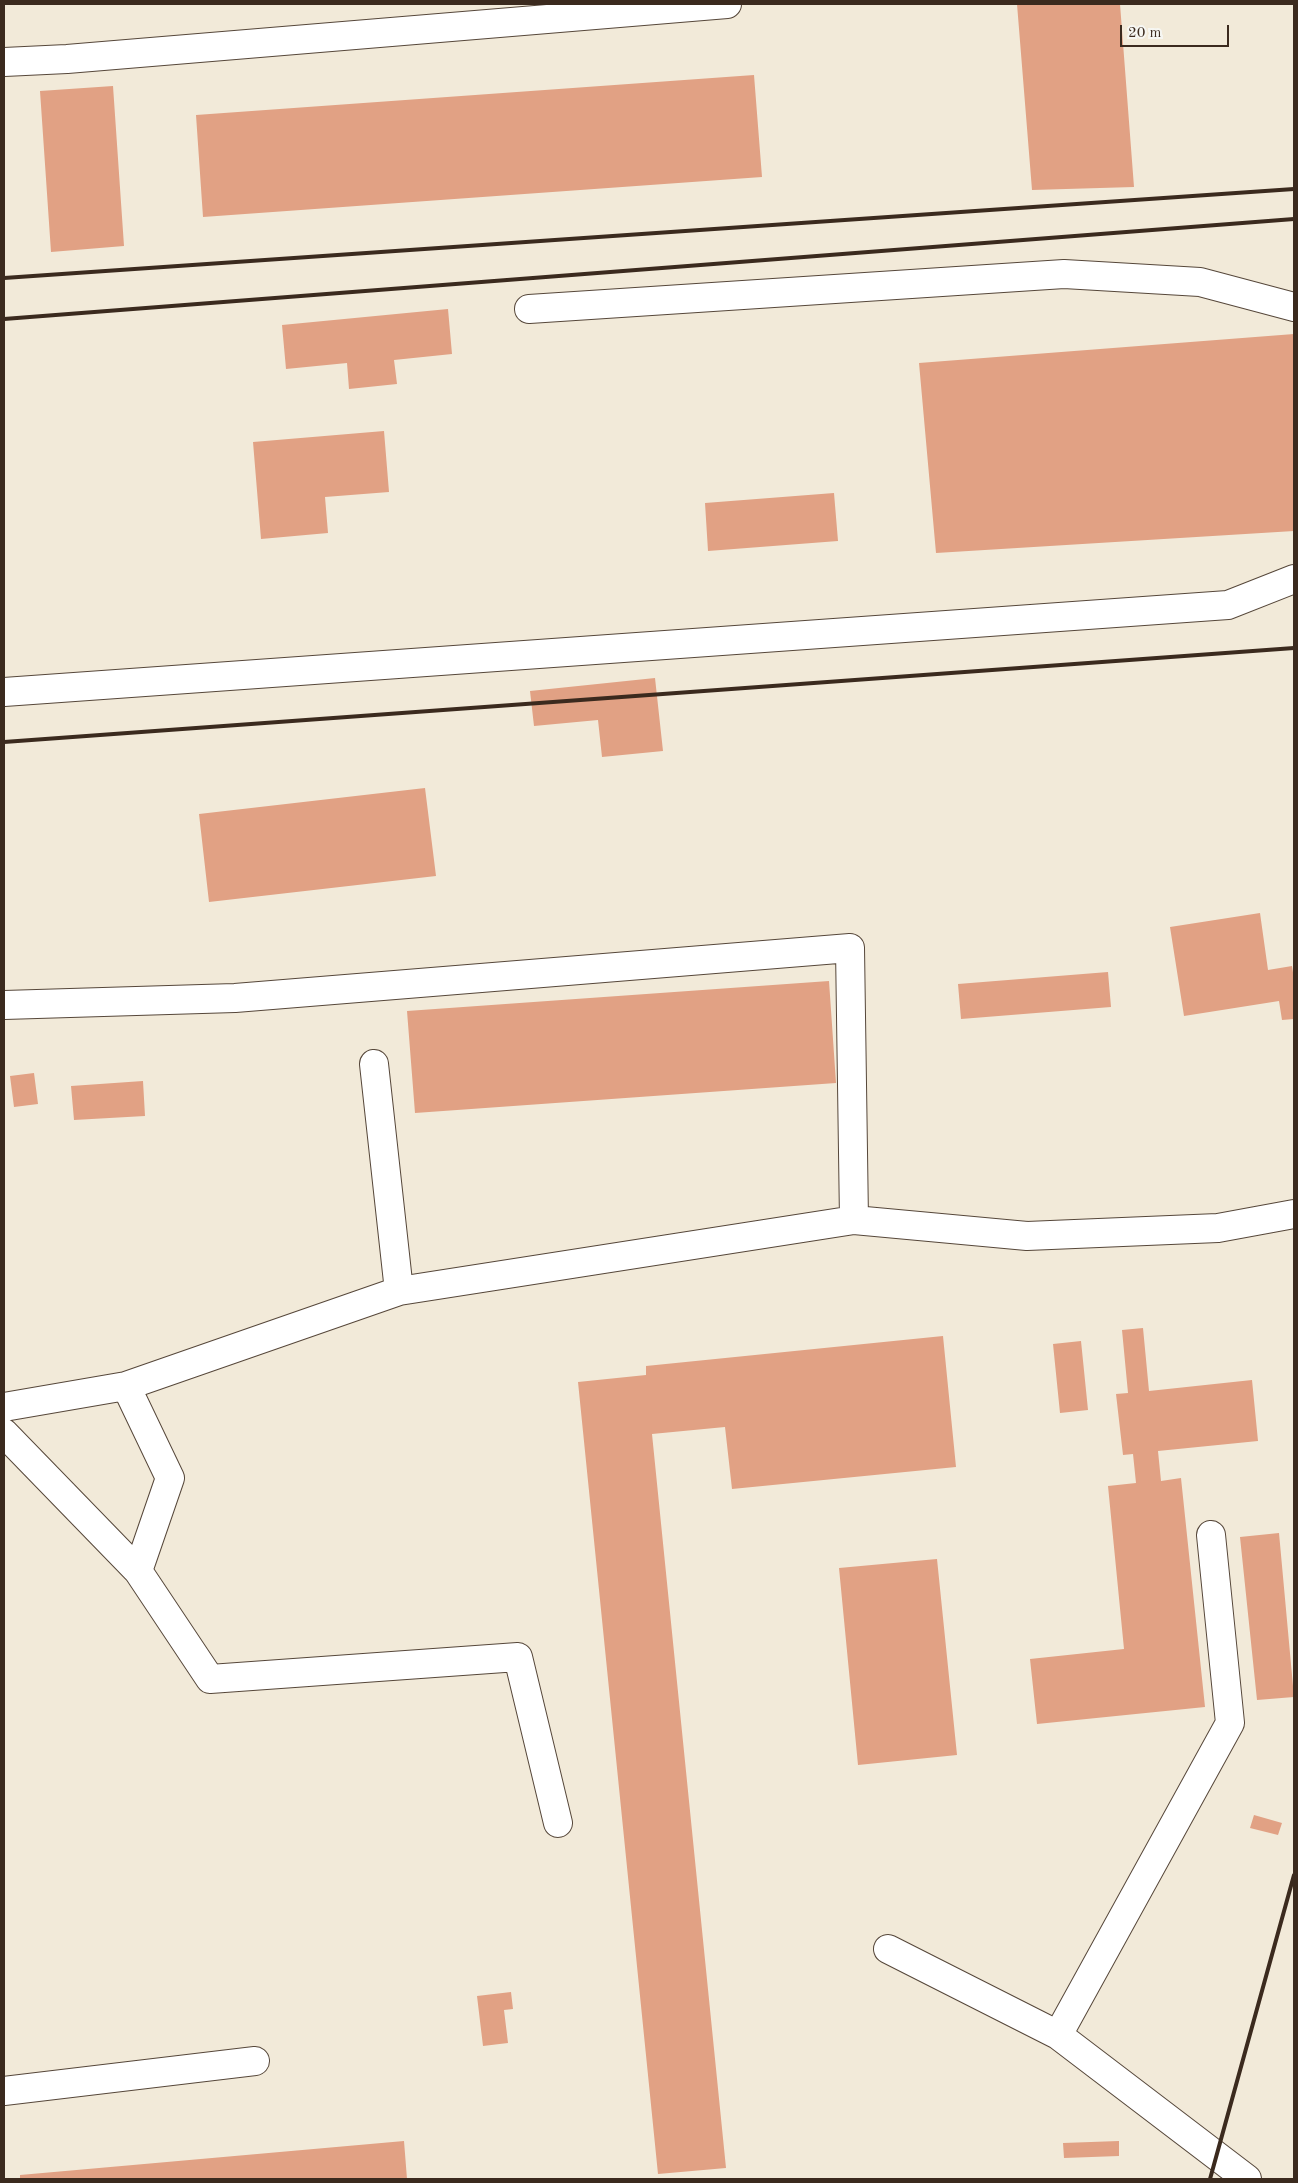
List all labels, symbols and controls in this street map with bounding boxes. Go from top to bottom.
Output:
scale bar [1123,15,1232,47]
text: 20 m [1128,26,1162,41]

